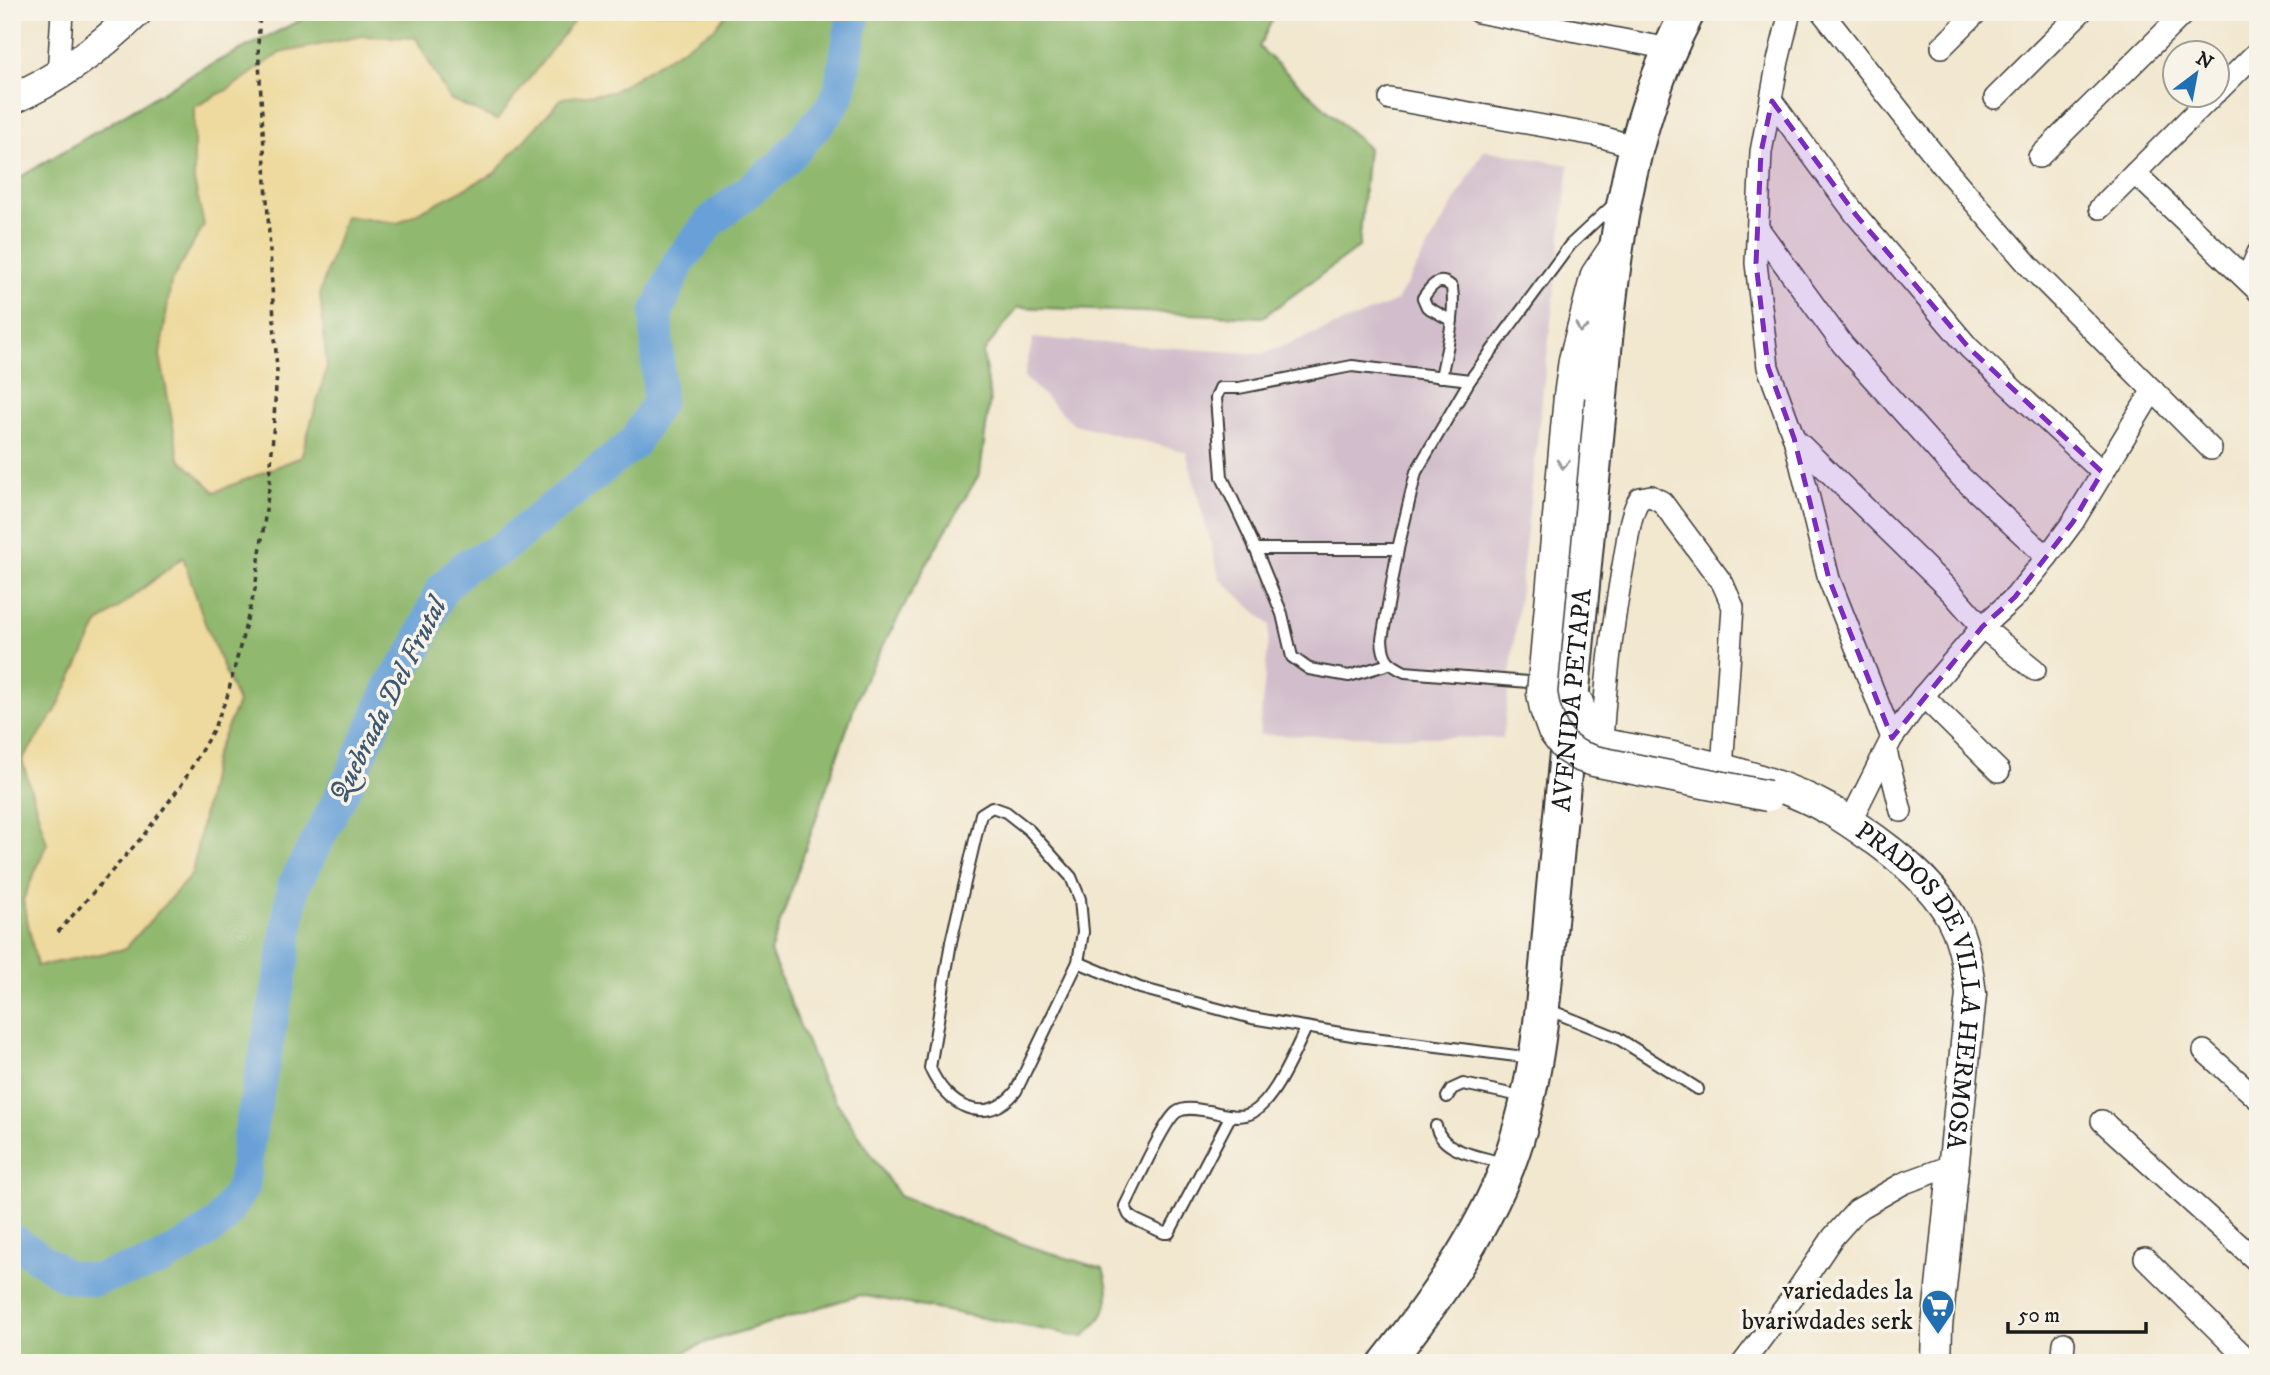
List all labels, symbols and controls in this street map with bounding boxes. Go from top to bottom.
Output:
north arrow [2162,38,2232,108]
text: N [2192,47,2217,75]
one-way arrow [1575,322,1590,334]
one-way arrow [1556,459,1571,470]
street label: AVENIDA PETAPA [1545,586,1599,813]
water label: Quebrada Del Frutal [321,589,456,808]
street label: PRADOS DE VILLA HERMOSA [1849,814,1988,1152]
place label: variedades la bvariwdades serk [1742,1275,1913,1338]
supermarket icon: variedades la bvariwdades serk [1919,1287,1957,1336]
scale bar [2008,1291,2146,1335]
text: 50 m [2018,1303,2060,1329]

